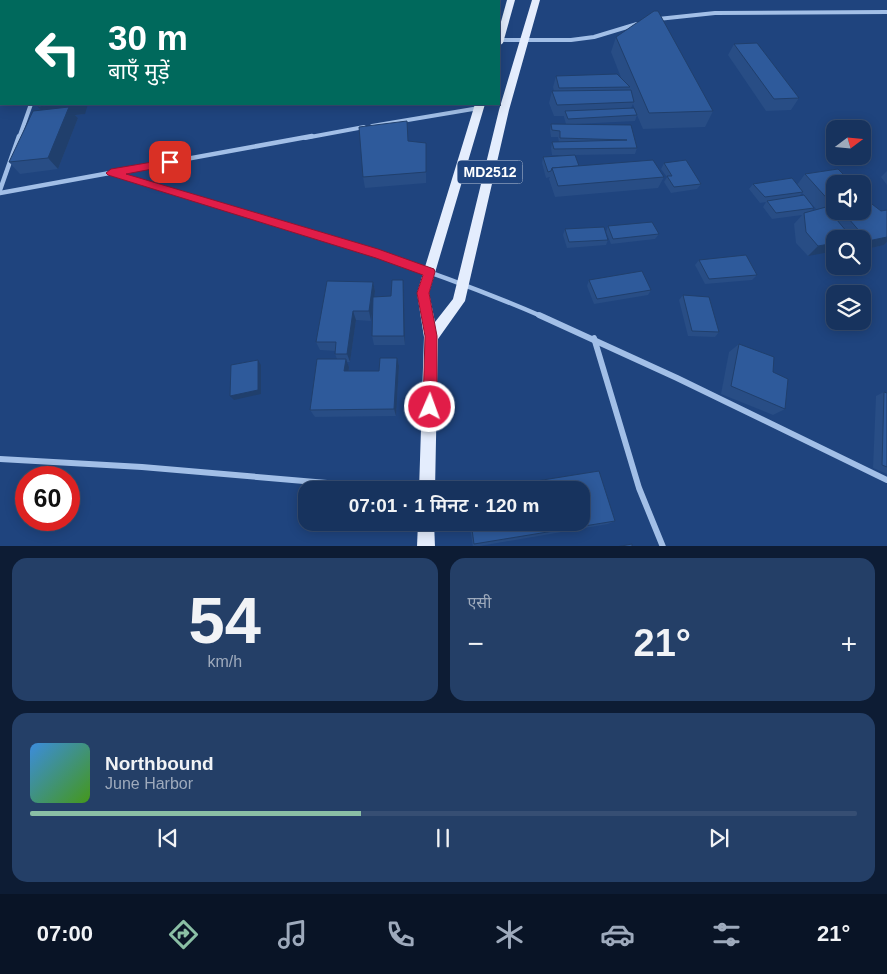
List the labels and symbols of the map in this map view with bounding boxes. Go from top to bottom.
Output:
north arrow [826,120,871,165]
pin [149,141,191,183]
road number: MD2512 [458,160,522,183]
position arrow [403,380,455,432]
speed limit sign: 60 [15,466,80,531]

